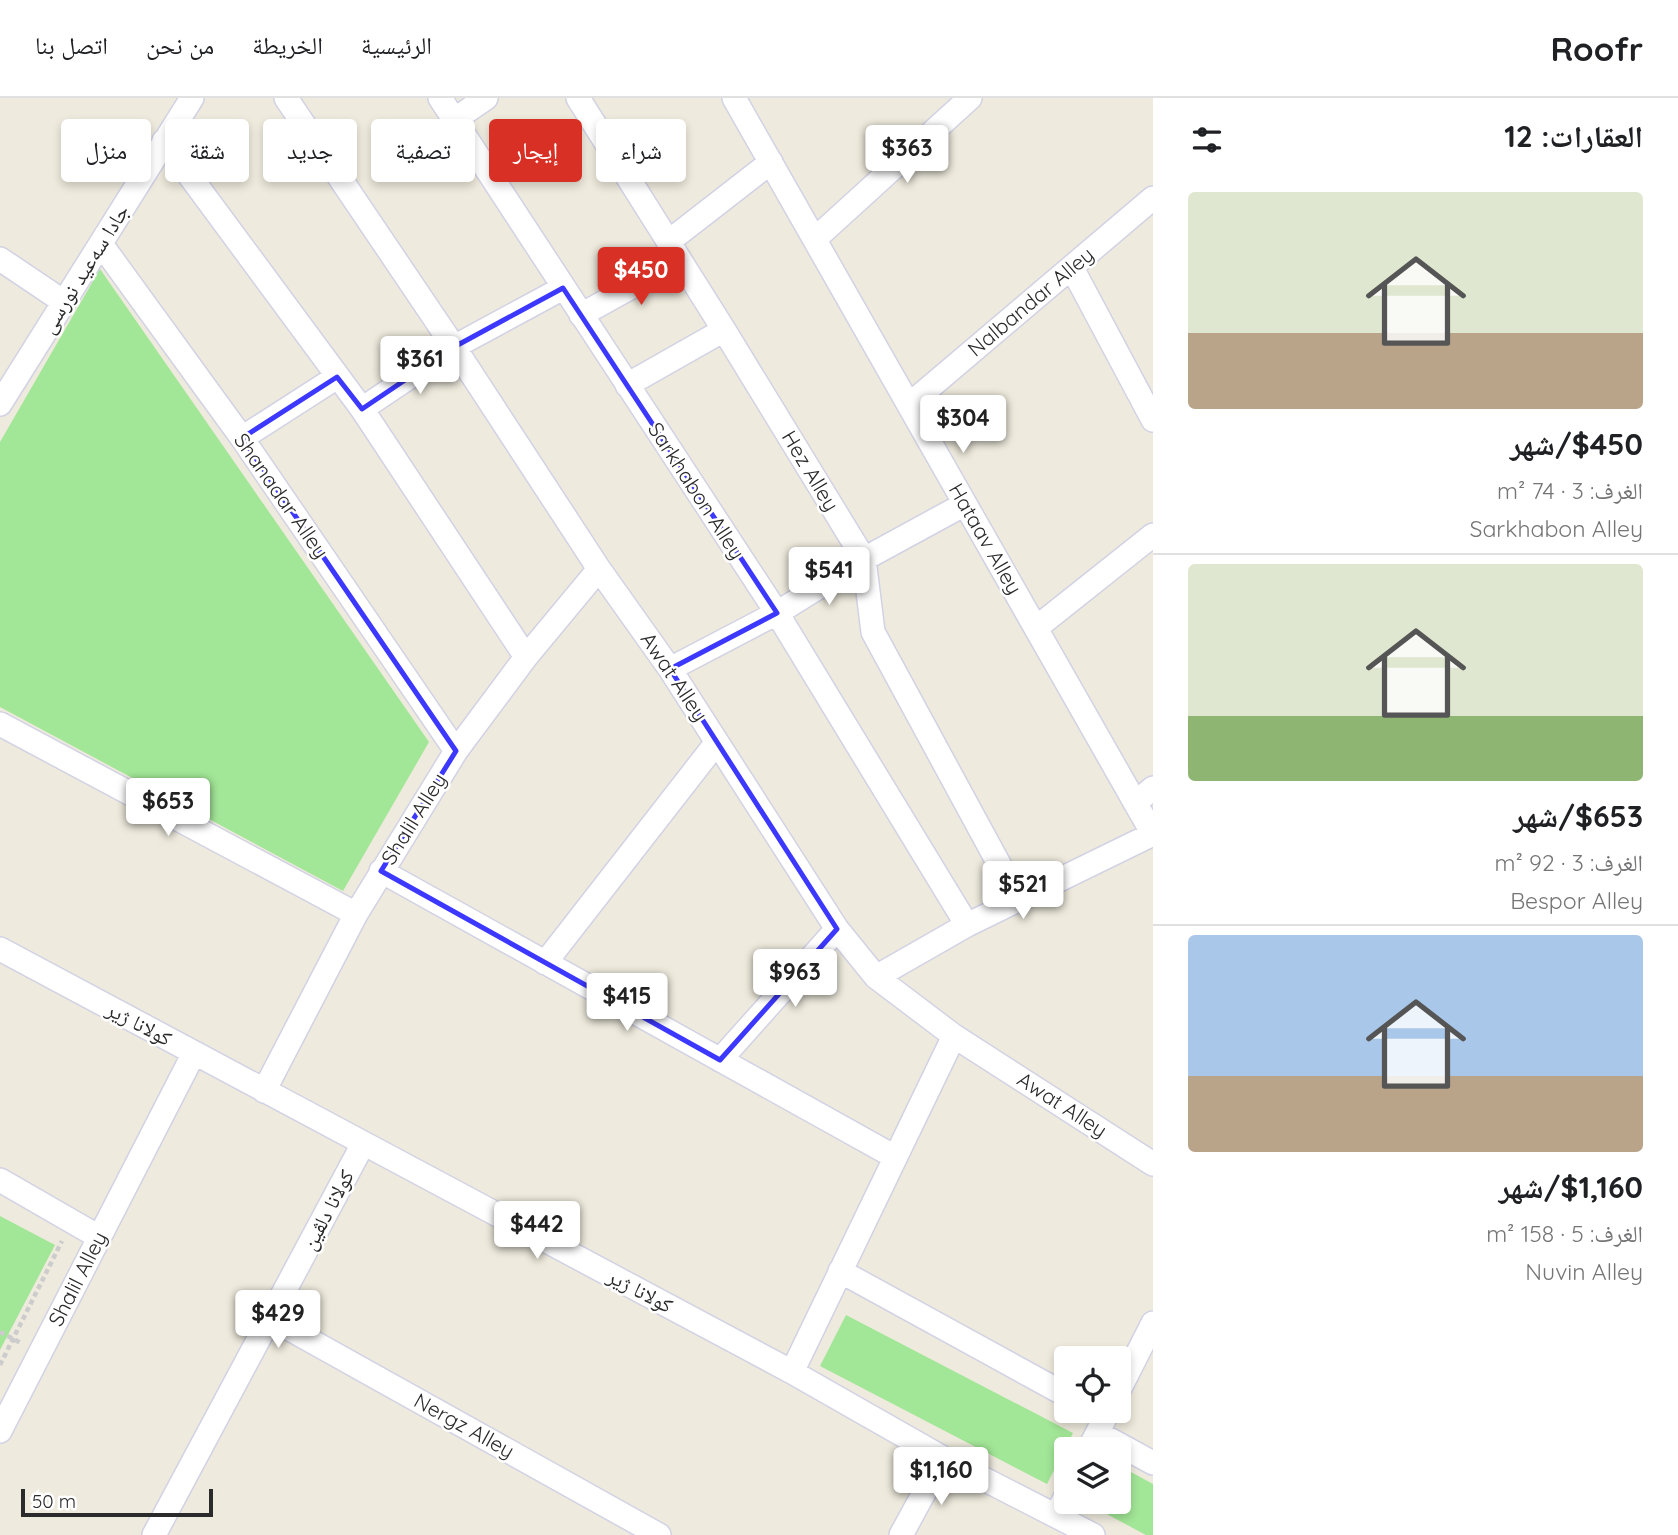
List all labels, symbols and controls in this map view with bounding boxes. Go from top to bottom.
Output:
text: Roofr [1551,28,1643,69]
text: اتصل بنا [35,30,108,60]
text: من نحن [146,30,214,60]
text: الخريطة [252,30,323,60]
text: الرئيسية [361,30,432,60]
text: العقارات: 12 [1504,117,1643,155]
chip: منزل [61,119,151,182]
chip: شقة [165,119,249,182]
chip: جديد [263,119,357,182]
chip: تصفية [371,119,475,182]
chip: إيجار [489,119,582,182]
chip: شراء [596,119,686,182]
icon: filters [1188,121,1226,159]
pin: $363 [866,126,948,185]
text: $363 [881,133,933,162]
street label: جادا سەعید نورسی [34,199,135,338]
icon: home [1353,238,1479,364]
street label: Nalbandar Alley [962,241,1099,361]
pin: $450 [600,248,682,307]
text: $450 [614,255,668,284]
pin: $361 [379,336,461,396]
text: $361 [396,344,444,373]
pin: $304 [922,396,1004,455]
text: $304 [936,403,990,432]
street label: Sarkhabon Alley [643,417,751,564]
street label: Hez Alley [777,425,845,516]
text: $450/شهر [1510,425,1643,463]
street label: Shanadar Alley [229,428,335,563]
text: الغرف: 3 · 74 m² [1497,476,1643,505]
street label: Hataav Alley [944,478,1028,599]
text: Sarkhabon Alley [1470,514,1643,543]
pin: $541 [788,547,870,607]
text: $541 [805,555,853,584]
icon: home [1353,610,1479,736]
street label: Awat Alley [636,627,714,726]
street label: Shalil Alley [375,768,451,869]
pin: $653 [127,778,209,838]
text: $653 [142,786,194,815]
text: $653/شهر [1513,797,1643,835]
text: الغرف: 3 · 92 m² [1495,848,1643,877]
pin: $521 [982,862,1064,921]
text: $521 [998,869,1048,898]
text: Bespor Alley [1510,886,1643,915]
pin: $963 [754,950,836,1009]
text: $963 [769,957,821,986]
pin: $415 [586,974,668,1033]
text: $415 [603,981,651,1010]
icon: home [1353,981,1479,1107]
street label: کولانا ژیر [102,995,177,1051]
street label: Awat Alley [1013,1066,1112,1143]
street label: کولانا دلڤین [295,1165,360,1255]
text: $1,160/شهر [1499,1168,1643,1206]
pin: $442 [496,1202,578,1261]
text: $442 [510,1209,564,1238]
text: الغرف: 5 · 158 m² [1486,1219,1643,1248]
street label: Shalil Alley [42,1227,112,1330]
text: Nuvin Alley [1525,1257,1643,1286]
street label: کولانا ژیر [603,1262,678,1318]
pin: $429 [237,1290,319,1350]
text: $429 [251,1298,305,1327]
map controls [1054,1346,1131,1514]
button: locate [1054,1346,1131,1423]
street label: Nergz Alley [410,1387,519,1463]
button: layers [1054,1437,1131,1514]
pin: $1,160 [884,1448,998,1507]
text: $1,160 [909,1455,973,1484]
scale bar [21,1486,214,1518]
text: 50 m [32,1489,76,1513]

